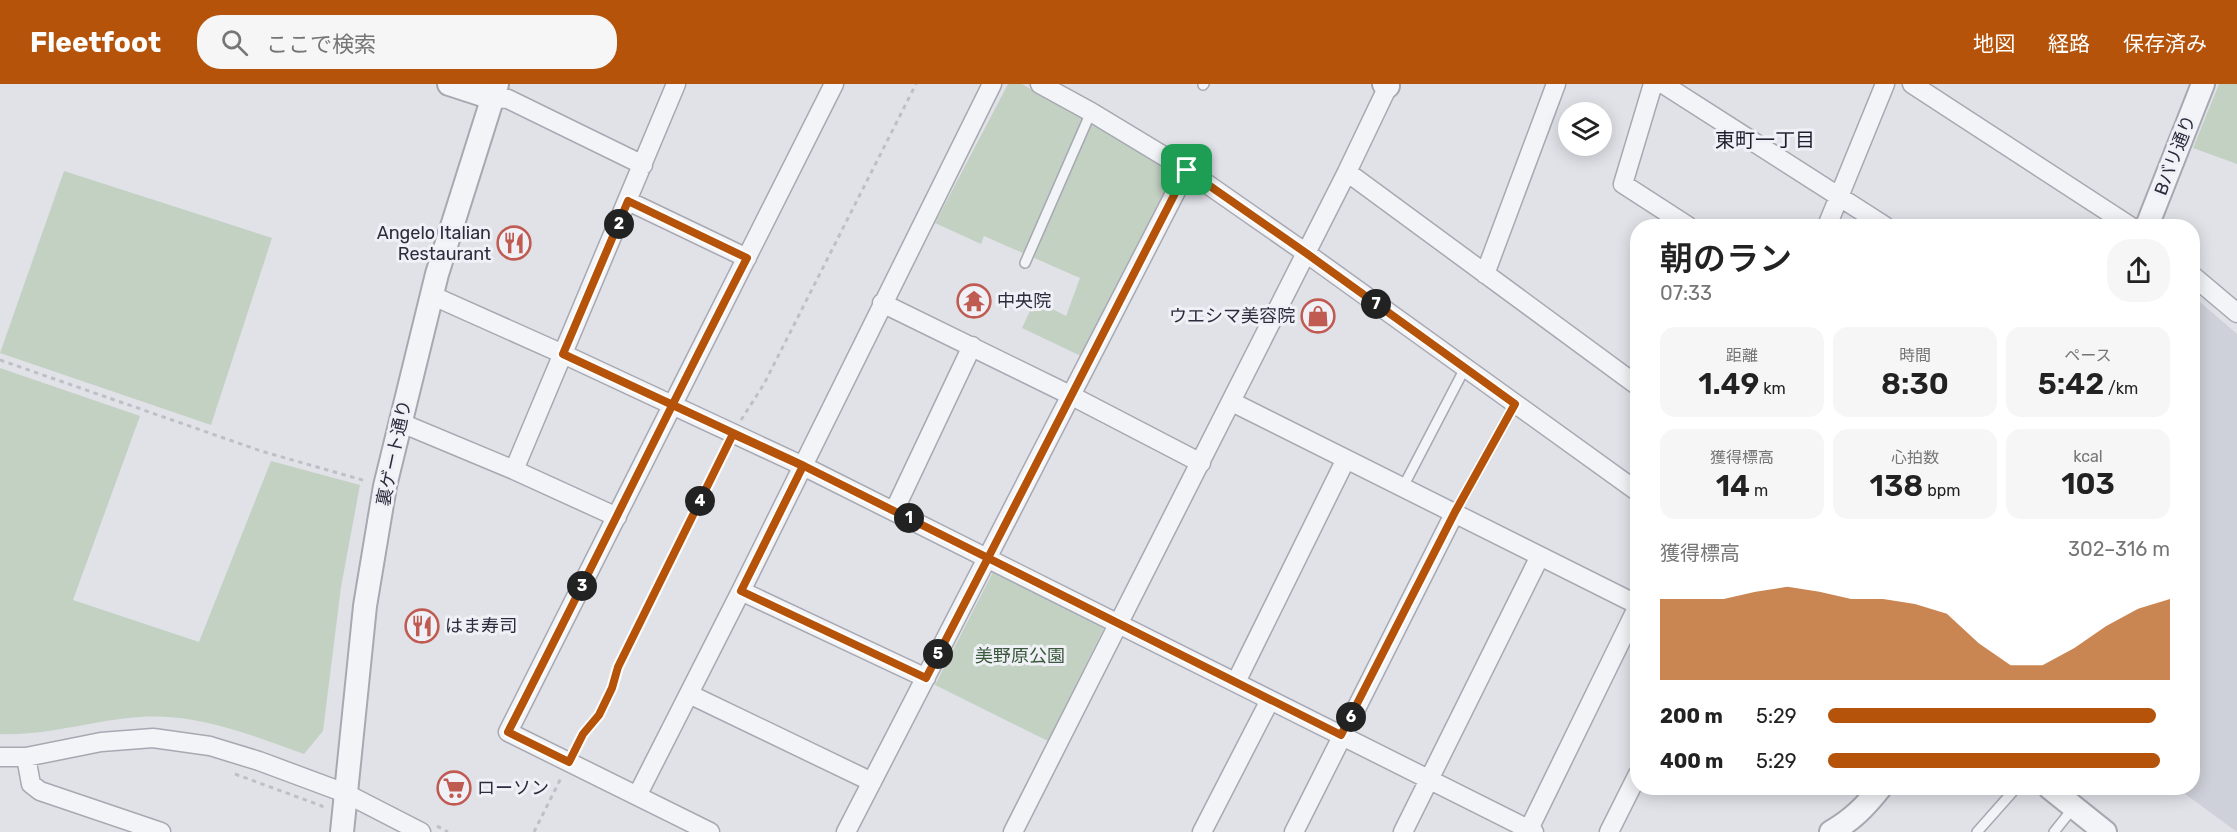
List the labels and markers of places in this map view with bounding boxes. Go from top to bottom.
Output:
pin [1161,144,1212,195]
pin: 2 [604,209,634,239]
place label: Angelo Italian Restaurant [377,222,491,265]
restaurant icon: Angelo Italian Restaurant [496,225,532,261]
temple icon: 中央院 [956,283,992,319]
pin: 7 [1361,289,1391,319]
place label: 中央院 [997,290,1051,312]
shop icon: ウエシマ美容院 [1300,298,1336,334]
place label: ウエシマ美容院 [1169,305,1295,327]
pin: 4 [685,486,715,516]
pin: 1 [894,503,924,533]
pin: 3 [567,571,597,601]
restaurant icon: はま寿司 [404,608,440,644]
place label: はま寿司 [445,615,517,637]
pin: 5 [923,639,953,669]
pin: 6 [1336,702,1366,732]
supermarket icon: ローソン [436,770,472,806]
place label: ローソン [477,777,549,799]

